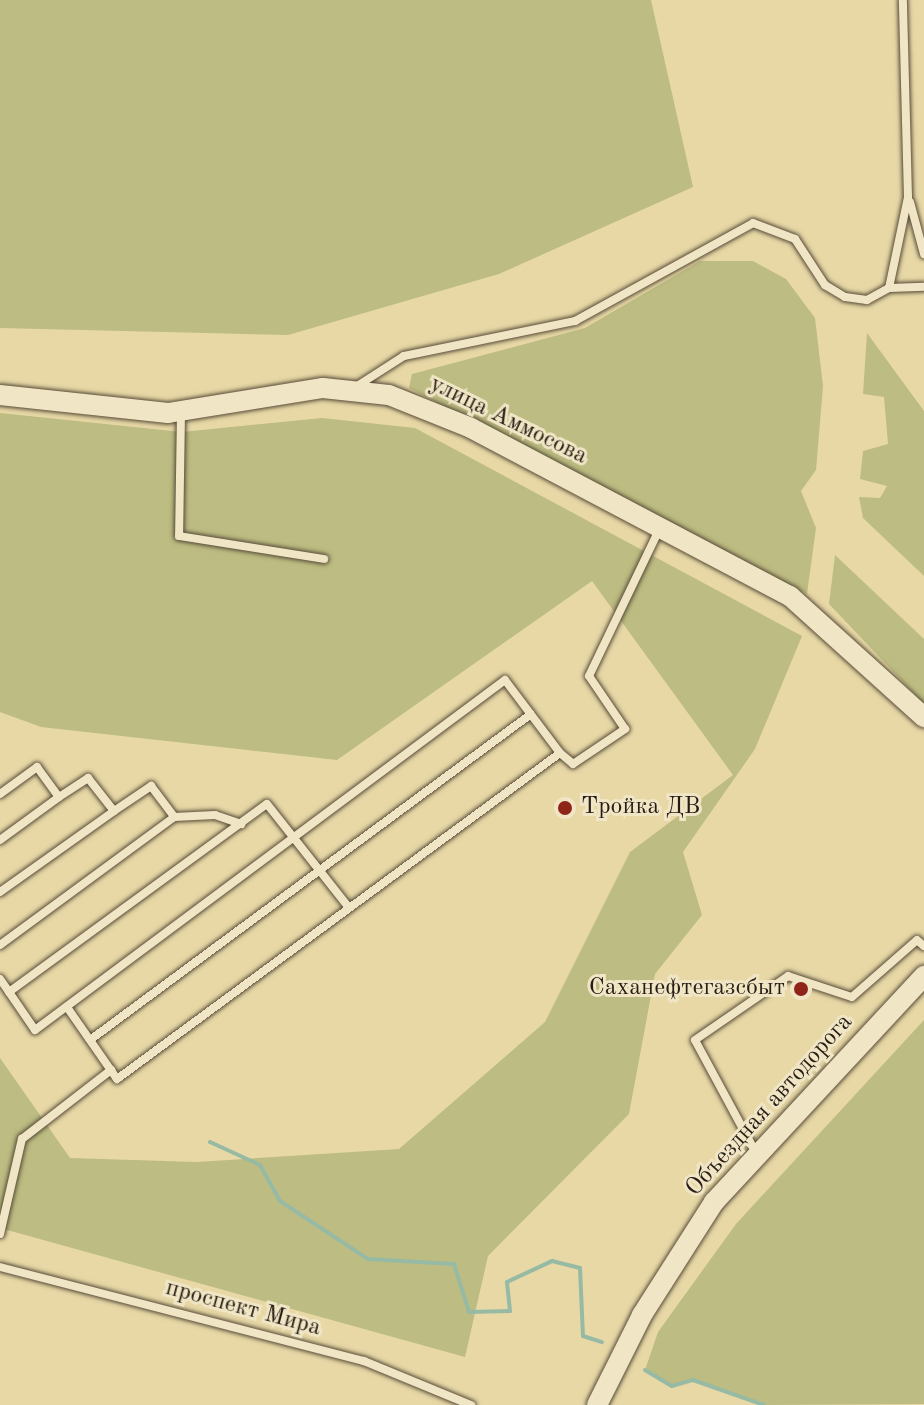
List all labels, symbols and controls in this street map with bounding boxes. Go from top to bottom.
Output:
street label: улица Аммосова [425,370,591,472]
place label: Тройка ДВ [581,794,700,822]
marker: Тройка ДВ [556,799,574,817]
place label: Саханефтегазсбыт [589,975,785,1003]
marker: Саханефтегазсбыт [792,980,810,998]
street label: Объездная автодорога [680,1009,860,1203]
street label: проспект Мира [162,1274,324,1344]

